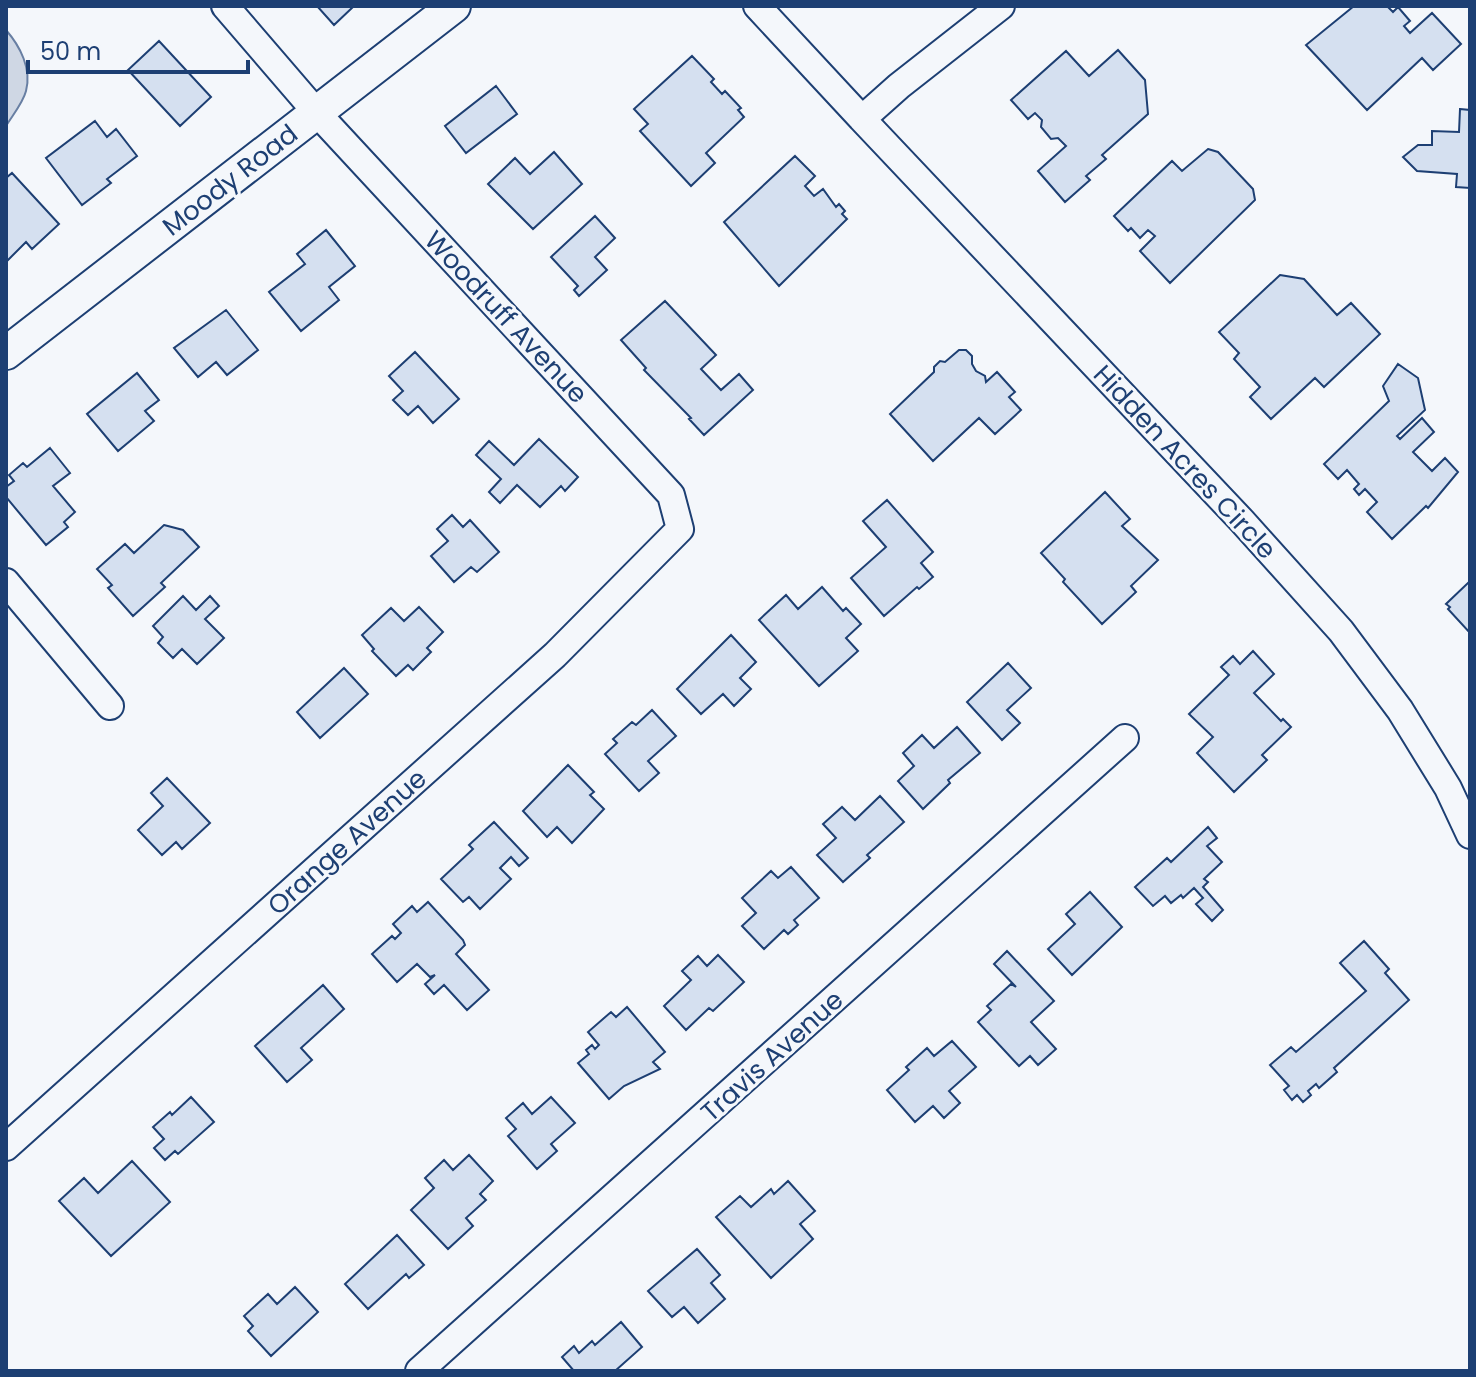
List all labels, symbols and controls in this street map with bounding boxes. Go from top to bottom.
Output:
scale bar [28,24,248,74]
text: 50 m [40,35,101,68]
street label: Moody Road [155,116,305,244]
street label: Woodruff Avenue [416,223,596,411]
street label: Hidden Acres Circle [1085,357,1285,567]
street label: Orange Avenue [260,761,434,923]
street label: Travis Avenue [693,982,851,1130]

